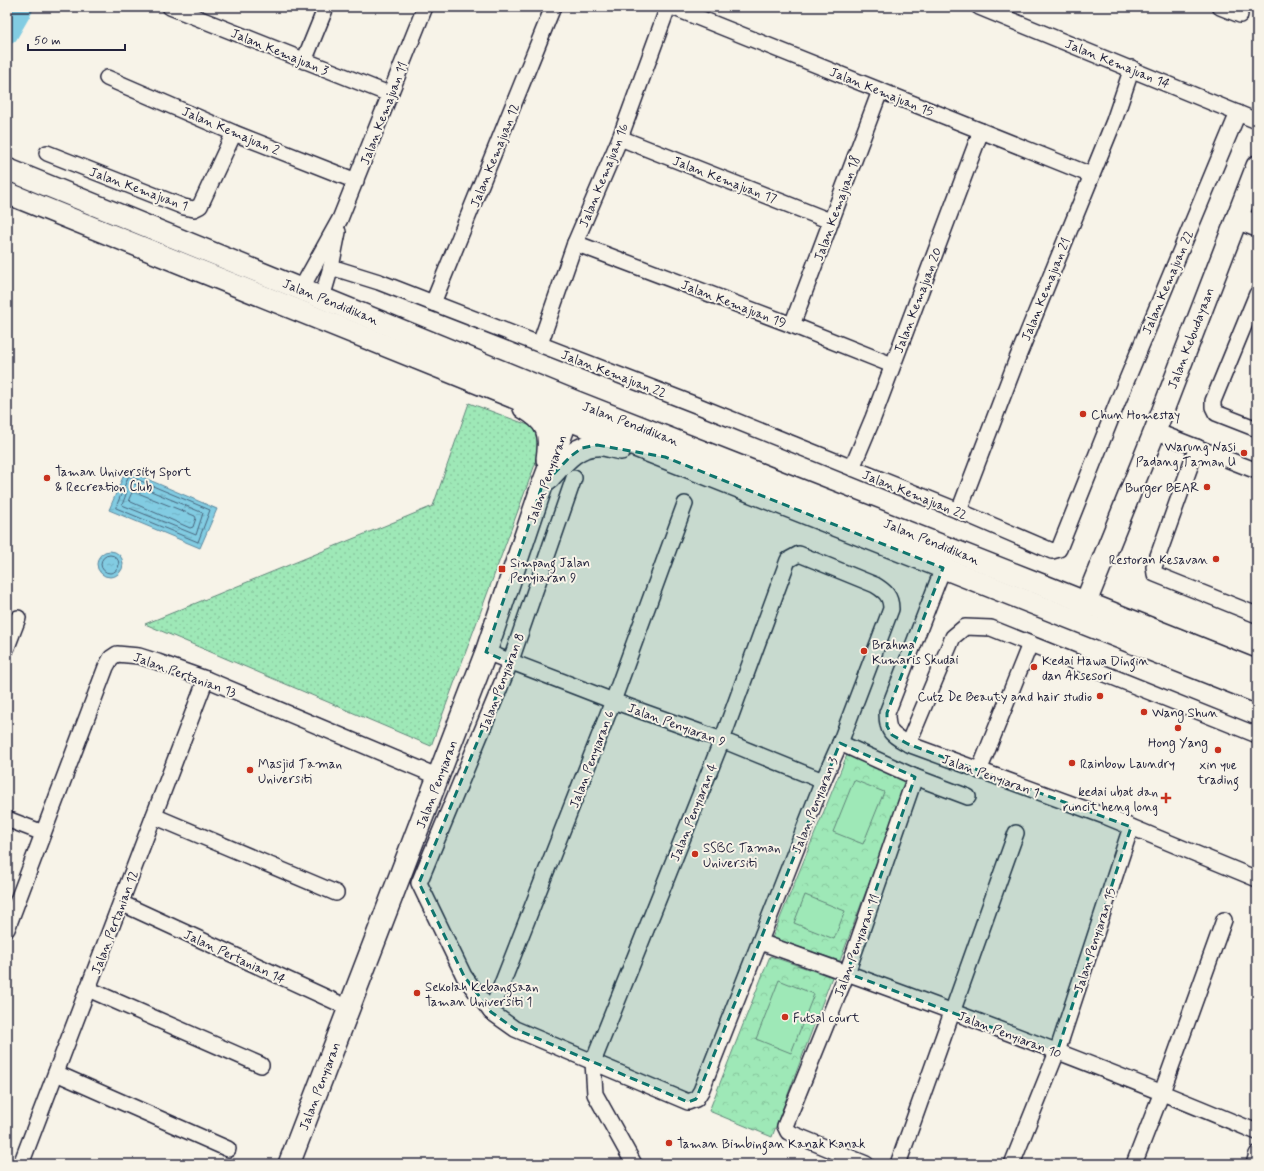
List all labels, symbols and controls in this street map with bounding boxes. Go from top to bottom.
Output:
street label: Jalan Kemajuan 3 [228,25,331,80]
scale bar [28,26,125,52]
text: 50 m [34,33,61,49]
street label: Jalan Kemajuan 14 [1062,36,1172,93]
street label: Jalan Kemajuan 11 [357,59,412,168]
street label: Jalan Kemajuan 15 [827,64,936,121]
street label: Jalan Kemajuan 12 [467,101,524,210]
street label: Jalan Kemajuan 2 [179,103,282,160]
street label: Jalan Kemajuan 16 [576,121,633,230]
street label: Jalan Kemajuan 17 [670,153,779,208]
street label: Jalan Kemajuan 18 [810,153,864,264]
street label: Jalan Kemajuan 1 [87,164,190,215]
street label: Jalan Kemajuan 22 [1139,228,1198,337]
street label: Jalan Kemajuan 21 [1018,235,1075,344]
street label: Jalan Kemajuan 20 [890,245,946,356]
street label: Jalan Pendidikan [280,275,381,329]
street label: Jalan Kemajuan 19 [678,276,789,332]
street label: Jalan Kebudayaan [1164,285,1219,392]
street label: Jalan Kemajuan 22 [559,347,669,402]
street label: Jalan Pendidikan [580,398,681,451]
place label: Chun Homestay [1091,407,1180,424]
marker: Chun Homestay [1078,409,1088,419]
street label: Jalan Penyiaran [523,433,571,526]
place label: Warung Nasi Padang Taman U [1136,439,1236,471]
marker: Warung Nasi Padang Taman U [1239,448,1249,458]
place label: Taman University Sport & Recreation Club [55,464,191,496]
street label: Jalan Kemajuan 22 [860,467,969,524]
marker: Taman University Sport & Recreation Club [42,473,52,483]
place label: Burger BEAR [1125,480,1199,498]
marker: Burger BEAR [1202,482,1212,492]
street label: Jalan Pendidikan [881,515,982,569]
place label: Restoran Kesavan [1109,552,1208,569]
marker: Restoran Kesavan [1211,554,1221,564]
place label: Simpang Jalan Penyiaran 9 [510,555,590,587]
marker: Simpang Jalan Penyiaran 9 [497,564,507,574]
street label: Jalan Penyiaran 8 [476,631,529,734]
place label: Brahma Kumaris Skudai [872,637,958,669]
marker: Brahma Kumaris Skudai [859,646,869,656]
street label: Jalan Pertanian 13 [131,649,239,702]
place label: Kedai Hawa Dingin dan Aksesori [1042,653,1149,685]
marker: Kedai Hawa Dingin dan Aksesori [1029,662,1039,672]
place label: Cutz De Beauty and hair studio [917,689,1092,706]
marker: Cutz De Beauty and hair studio [1095,691,1105,701]
street label: Jalan Penyiaran 9 [625,700,728,751]
place label: Wang Shun [1152,705,1218,723]
marker: Wang Shun [1139,707,1149,717]
street label: Jalan Penyiaran 6 [566,708,619,811]
marker: Hong Yang [1173,723,1183,733]
place label: Hong Yang [1148,735,1208,753]
street label: Jalan Penyiaran [413,738,462,831]
marker: xin yue trading [1213,745,1223,755]
street label: Jalan Penyiaran 1 [939,751,1042,802]
street label: Jalan Penyiaran 3 [788,755,843,856]
place label: Masjid Taman Universiti [258,756,342,788]
place label: Rainbow Laundry [1080,756,1175,773]
place label: xin yue trading [1196,757,1239,791]
marker: Rainbow Laundry [1067,758,1077,768]
street label: Jalan Penyiaran 4 [667,761,722,864]
marker: Masjid Taman Universiti [245,765,255,775]
place label: kedai ubat dan runcit heng long [1063,784,1158,816]
marker: kedai ubat dan runcit heng long [1161,793,1171,803]
place label: SSBC Taman Universiti [703,840,781,872]
marker: SSBC Taman Universiti [690,849,700,859]
street label: Jalan Pertanian 12 [88,868,143,977]
street label: Jalan Penyiaran 15 [1070,886,1120,995]
street label: Jalan Penyiaran 11 [831,892,884,999]
street label: Jalan Pertanian 14 [181,926,288,988]
place label: Sekolah Kebangsaan Taman Universiti 1 [425,979,539,1011]
marker: Sekolah Kebangsaan Taman Universiti 1 [412,988,422,998]
street label: Jalan Penyiaran 10 [955,1008,1064,1063]
place label: Futsal court [793,1010,860,1027]
marker: Futsal court [780,1012,790,1022]
street label: Jalan Penyiaran [296,1040,345,1133]
place label: Taman Bimbingan Kanak Kanak [677,1136,866,1155]
marker: Taman Bimbingan Kanak Kanak [664,1138,674,1148]

